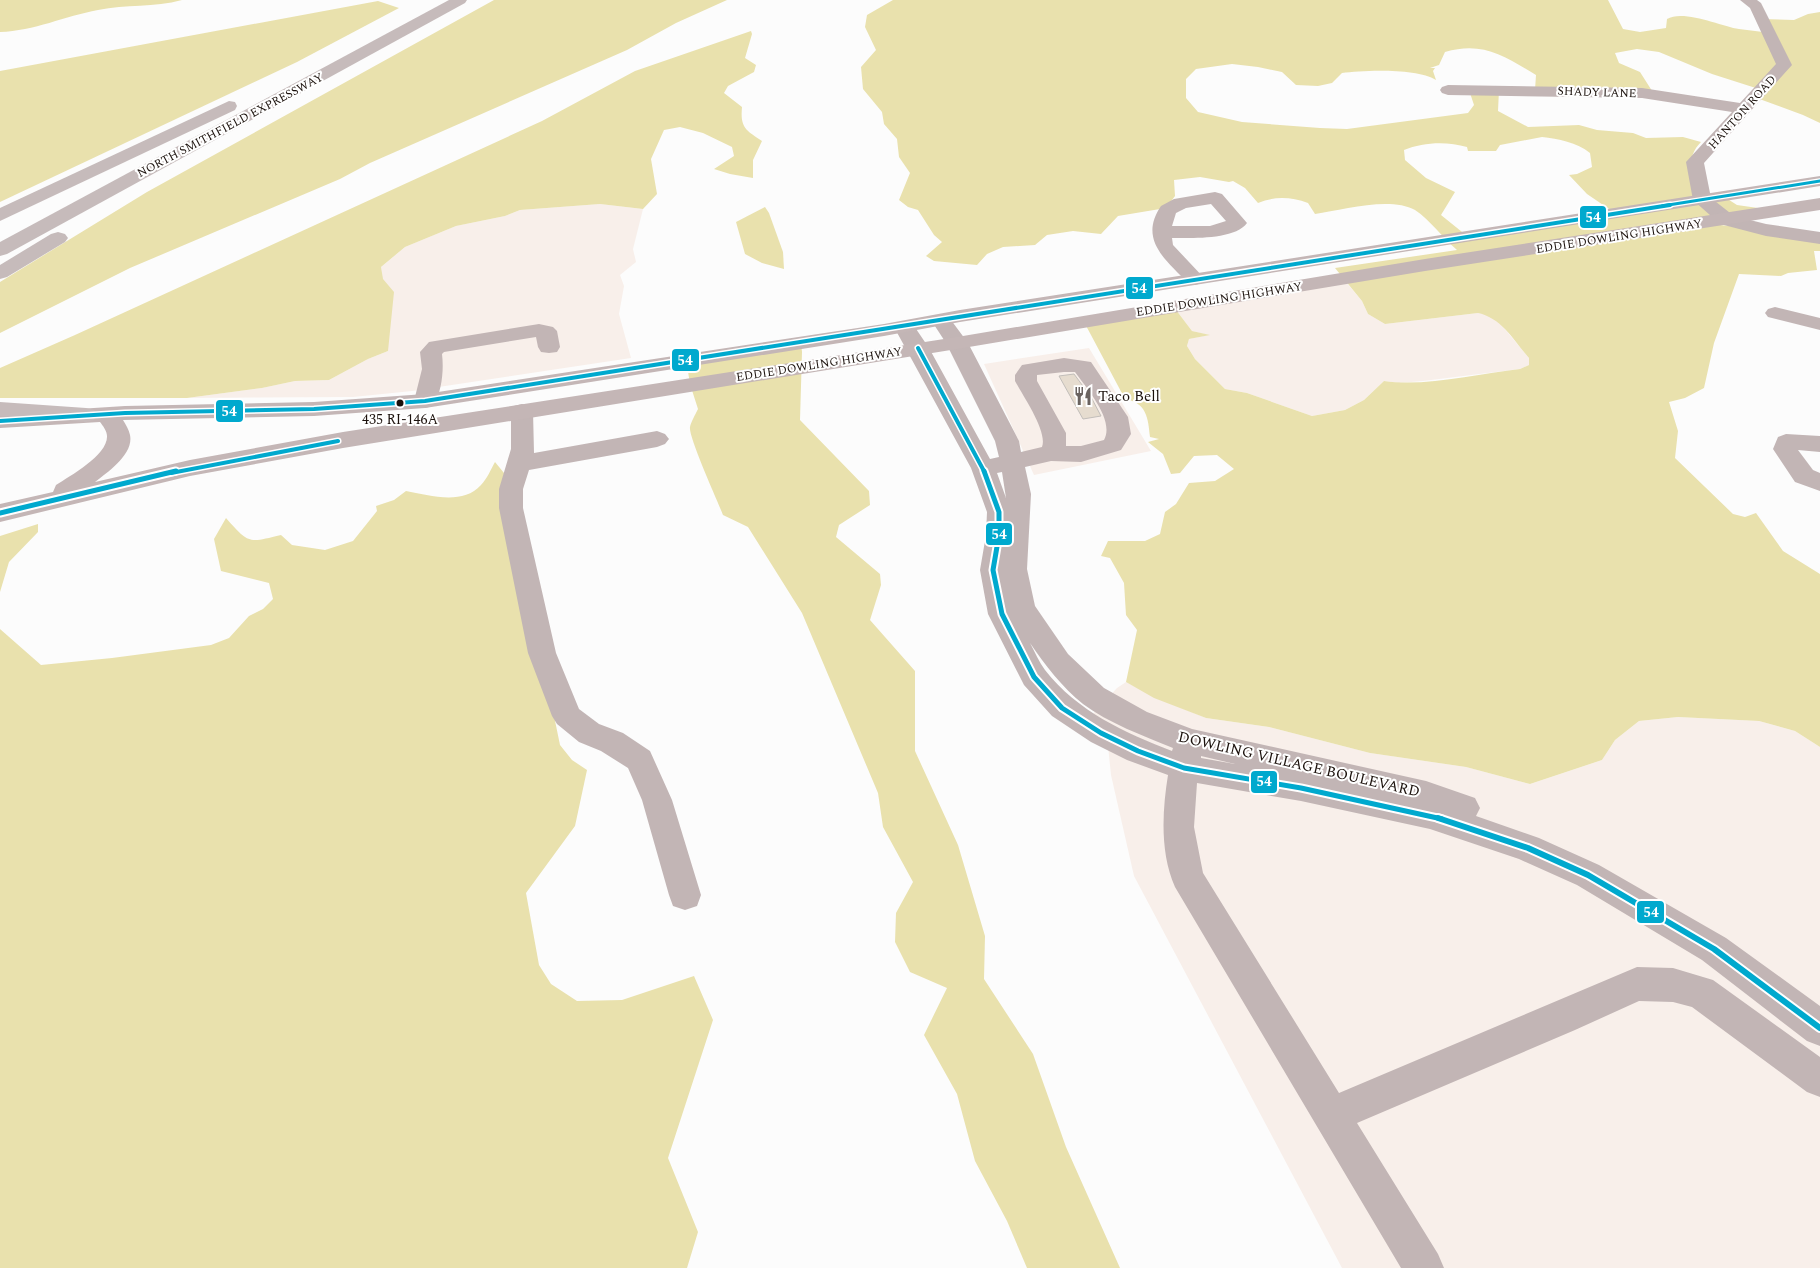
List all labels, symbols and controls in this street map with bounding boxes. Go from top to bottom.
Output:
street label: NORTH SMITHFIELD EXPRESSWAY [134,68,327,183]
street label: HANTON ROAD [1704,71,1781,154]
street label: SHADY LANE [1557,82,1637,103]
line badge: 54 [1579,205,1607,229]
text: 54 [1585,207,1601,228]
street label: EDDIE DOWLING HIGHWAY [1535,214,1704,259]
line badge: 54 [1125,276,1154,300]
street label: EDDIE DOWLING HIGHWAY [1135,277,1304,322]
text: 54 [1131,278,1147,299]
street label: EDDIE DOWLING HIGHWAY [735,342,904,387]
line badge: 54 [671,348,700,372]
text: 54 [677,350,693,371]
restaurant icon: Taco Bell [1072,385,1094,407]
place label: Taco Bell [1098,385,1160,408]
marker: 435 RI-146A [395,398,405,408]
line badge: 54 [215,399,244,423]
text: 54 [221,401,237,422]
place label: 435 RI-146A [362,409,438,430]
line badge: 54 [985,522,1013,546]
text: 54 [991,524,1007,545]
street label: DOWLING VILLAGE BOULEVARD [1176,725,1422,804]
line badge: 54 [1250,770,1278,794]
text: 54 [1256,771,1272,792]
line badge: 54 [1636,900,1665,924]
text: 54 [1643,902,1659,923]

